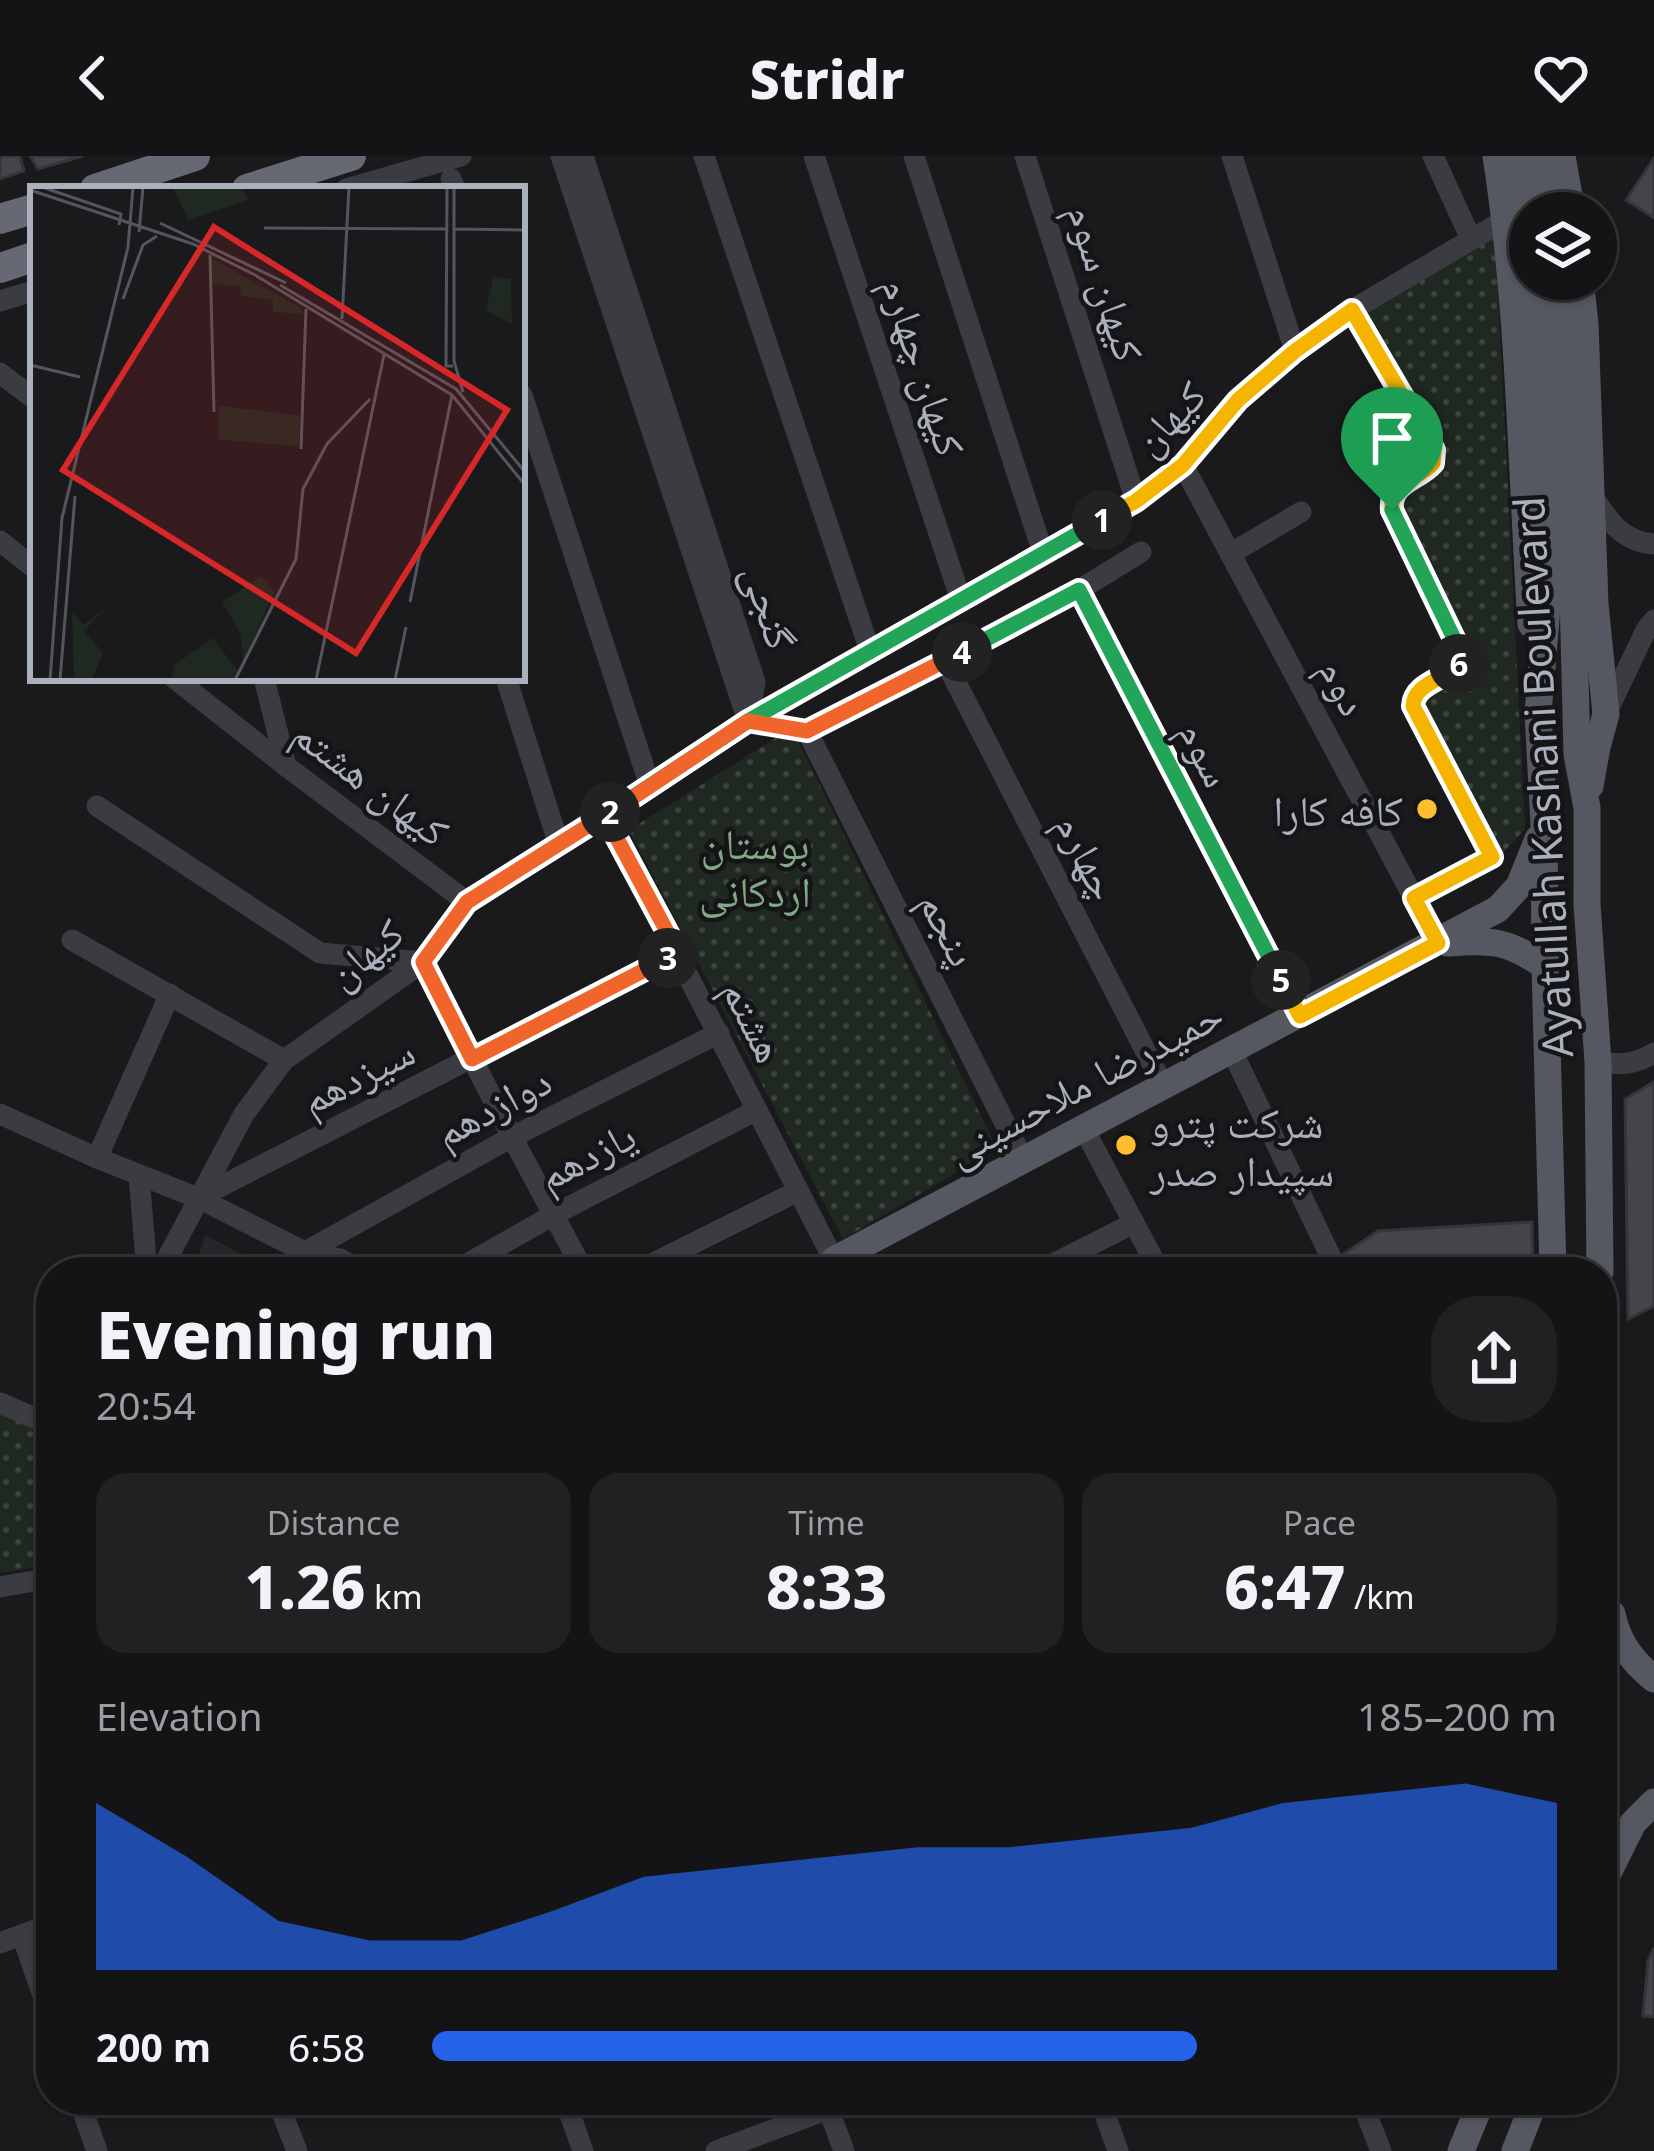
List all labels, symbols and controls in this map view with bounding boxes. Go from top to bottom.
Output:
text: Stridr [749,41,905,115]
icon: back [60,45,126,111]
icon: heart [1528,45,1594,111]
inset map [30,186,525,681]
map controls [1509,192,1617,300]
button: layers [1509,192,1617,300]
street label: کیهان سوم [1053,196,1159,369]
street label: کیهان چهارم [867,269,981,463]
street label: کیهان [1118,367,1218,467]
pin [1341,387,1443,510]
icon: arrive [1359,405,1425,471]
pin: 1 [1072,490,1132,550]
street label: Ayatullah Kashani Boulevard [1499,495,1585,1059]
text: 1 [1093,497,1111,542]
street label: گنجی [731,556,811,656]
pin: 4 [932,622,992,682]
text: 4 [953,629,971,674]
pin: 6 [1429,634,1489,694]
text: 6 [1450,641,1468,686]
street label: دوم [1305,647,1384,726]
street label: کیهان هشتم [282,704,462,859]
street label: سوم [1164,710,1248,797]
place label: کافه کارا [1273,781,1403,838]
pin: 2 [580,782,640,842]
text: 2 [601,789,619,834]
marker: کافه کارا [1414,796,1440,822]
street label: چهارم [1041,803,1135,910]
park label: بوستان اردکانی [699,814,811,919]
street label: پنجم [906,881,993,976]
street label: کیهان [314,903,414,1001]
pin: 3 [638,928,698,988]
text: 3 [659,935,677,980]
pin: 5 [1251,950,1311,1010]
text: 5 [1272,957,1290,1002]
street label: هشتم [709,969,800,1072]
street label: حمیدرضا ملاحسینی [936,984,1232,1178]
street label: سیزدهم [290,1021,424,1128]
street label: دوازدهم [424,1051,561,1160]
place label: شرکت پترو سپیدار صدر [1149,1093,1334,1198]
street label: یازدهم [528,1105,645,1203]
marker: شرکت پترو سپیدار صدر [1113,1132,1139,1158]
text: Evening run [96,1288,495,1378]
button: share [1431,1296,1557,1422]
text: 20:54 [96,1378,196,1431]
text: Distance [267,1500,400,1545]
text: Time [788,1500,865,1545]
text: Pace [1283,1500,1356,1545]
text: 1.26 [244,1545,366,1627]
text: 8:33 [766,1545,887,1627]
text: 6:47 [1224,1545,1345,1627]
text: km [366,1574,423,1619]
text: /km [1345,1574,1415,1619]
text: Elevation [96,1689,263,1742]
text: 185–200 m [1357,1689,1557,1742]
text: 200 m [96,2020,211,2073]
text: 6:58 [288,2020,365,2073]

